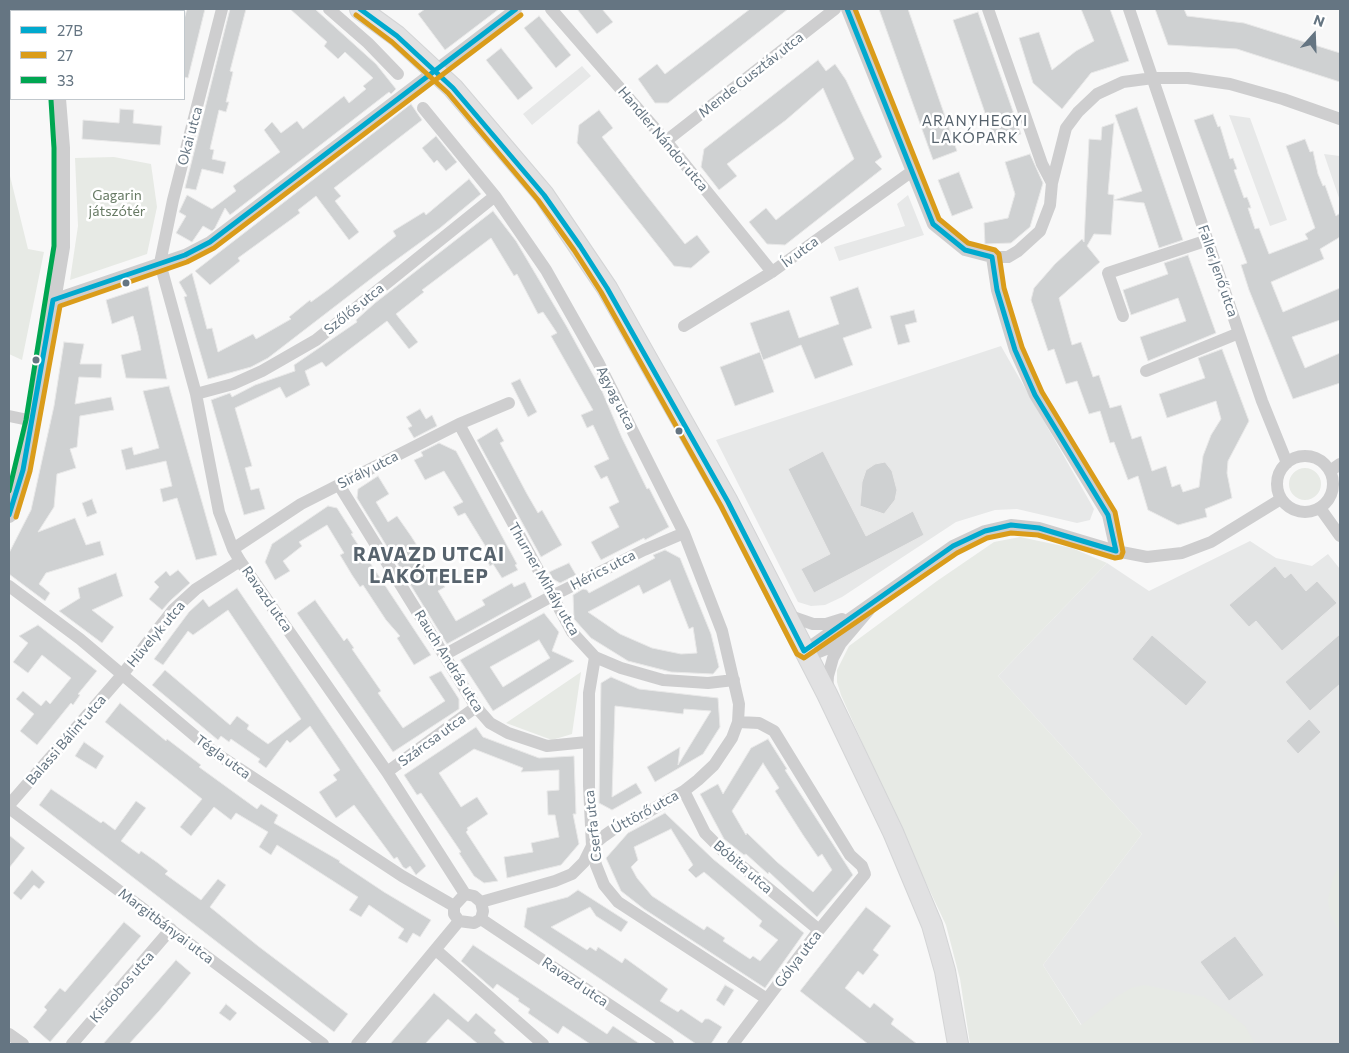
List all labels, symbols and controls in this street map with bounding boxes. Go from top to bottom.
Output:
legend [10,10,185,100]
north arrow [1289,10,1339,60]
text: N [1311,11,1327,30]
text: 27B [57,21,83,39]
street label: Mende Gusztáv utca [695,29,807,121]
text: 27 [57,46,73,64]
text: 33 [57,71,74,89]
street label: Handler Nándor utca [614,83,712,195]
street label: Okai utca [174,105,206,167]
district label: ARANYHEGYI LAKÓPARK [920,112,1030,147]
park label: Gagarin játszótér [89,187,145,220]
street label: Faller Jenő utca [1194,223,1242,319]
street label: Ív utca [778,233,822,271]
unlabelled marker [121,278,131,288]
street label: Szőlős utca [321,280,387,338]
unlabelled marker [31,355,41,365]
street label: Agyag utca [593,363,639,433]
unlabelled marker [674,426,684,436]
street label: Sirály utca [335,448,401,492]
street label: Thurner Mihály utca [505,520,583,638]
district label: RAVAZD UTCAI LAKÓTELEP [352,544,506,588]
street label: Hérics utca [568,546,638,594]
street label: Ravazd utca [238,563,296,635]
street label: Hüvelyk utca [123,597,189,671]
street label: Rauch András utca [411,607,487,715]
street label: Balassi Bálint utca [22,692,110,788]
street label: Szárcsa utca [395,710,469,770]
street label: Tégla utca [192,731,254,783]
street label: Úttörő utca [609,787,681,837]
street label: Cserfa utca [581,789,605,863]
street label: Bóbita utca [710,837,776,897]
street label: Margitbányai utca [115,885,217,967]
street label: Gólya utca [771,927,825,991]
street label: Kisdobos utca [86,948,158,1026]
street label: Ravazd utca [539,954,611,1010]

